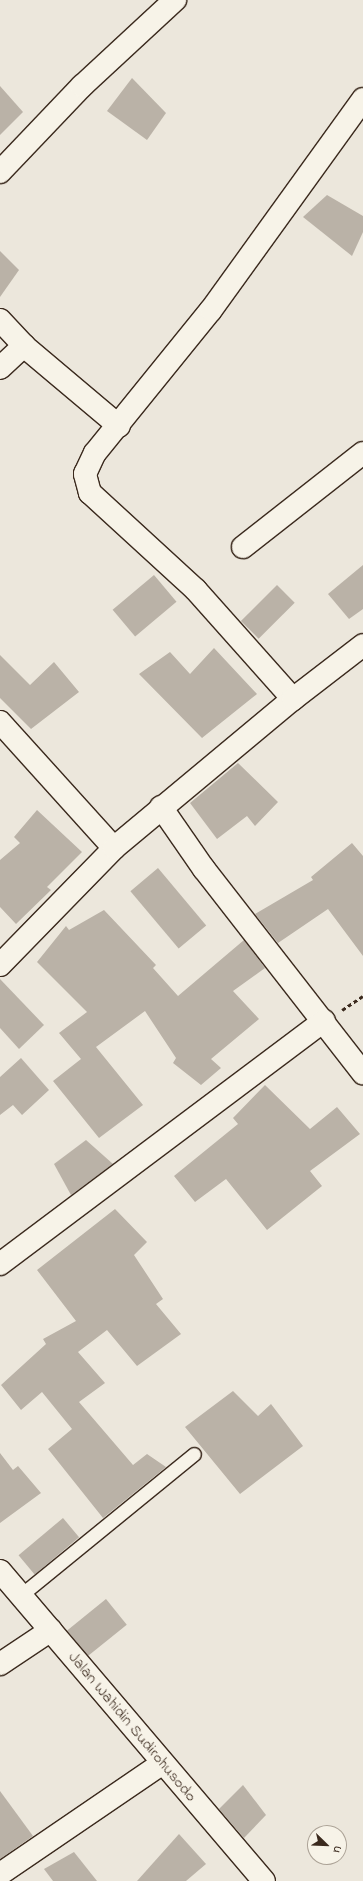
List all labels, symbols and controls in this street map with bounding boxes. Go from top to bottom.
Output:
street label: Jalan Wahidin Sudirohusodo [64,1648,200,1806]
north arrow [307,1825,347,1865]
text: U [328,1843,346,1856]

